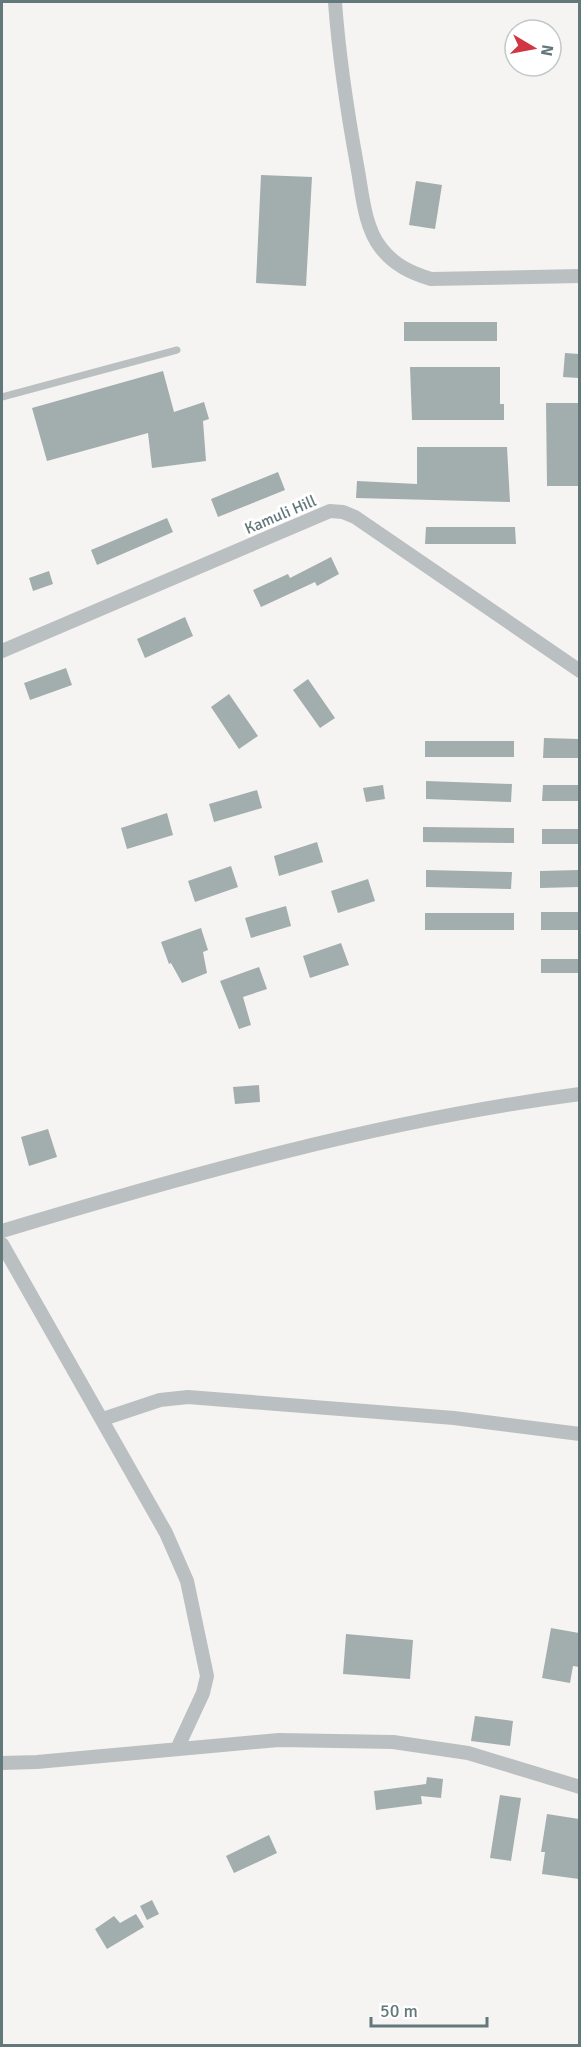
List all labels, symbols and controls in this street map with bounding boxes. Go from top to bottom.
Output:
north arrow [503,18,563,78]
text: N [536,43,558,58]
street label: Kamuli Hill [242,491,320,539]
scale bar [371,1990,486,2028]
text: 50 m [380,2000,418,2022]

